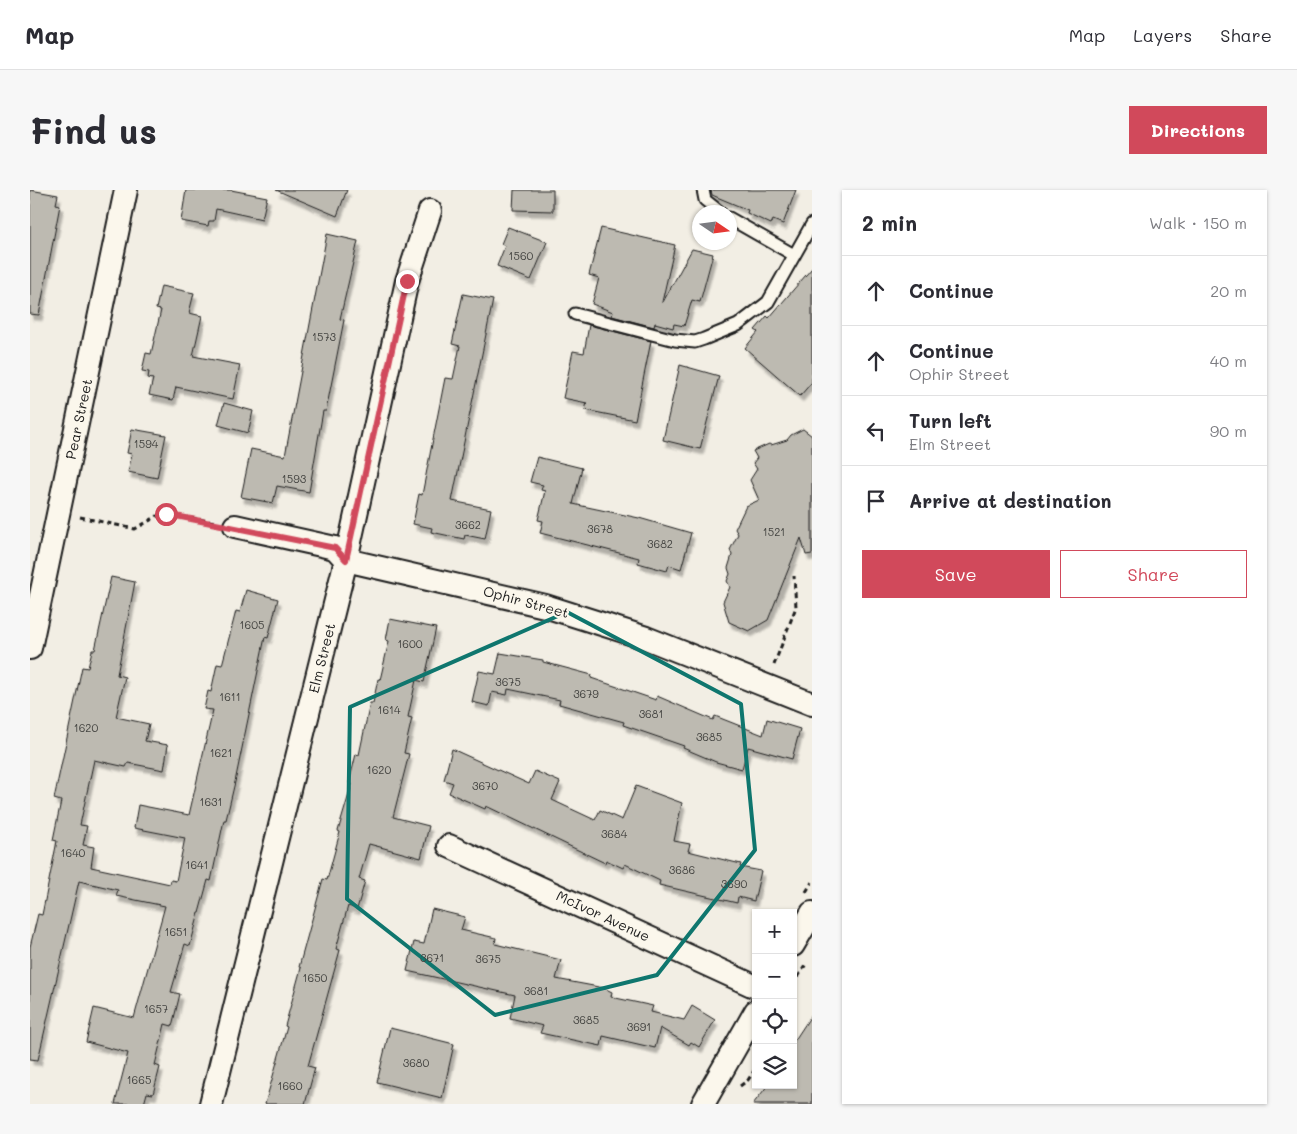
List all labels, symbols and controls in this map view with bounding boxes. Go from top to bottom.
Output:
text: Map [25,19,74,50]
text: Map [1069,23,1105,47]
text: Layers [1133,23,1192,47]
text: Share [1220,23,1272,47]
button: Directions [1129,106,1267,154]
text: Find us [30,107,157,153]
north arrow [692,205,737,250]
text: 2 min [862,209,917,236]
text: Walk · 150 m [1149,212,1247,233]
house number: 1560 [509,248,534,263]
route end [396,270,419,293]
icon: ahead [862,277,890,305]
text: Continue [909,278,994,303]
text: 20 m [1210,280,1247,301]
house number: 1573 [312,329,336,344]
text: Continue [909,338,994,363]
icon: ahead [862,347,890,375]
text: 40 m [1210,350,1247,371]
text: Ophir Street [909,363,1010,384]
street label: Pear Street [61,377,96,461]
text: Turn left [909,408,992,433]
icon: left [862,417,890,445]
text: 90 m [1210,420,1247,441]
text: Elm Street [909,433,991,454]
house number: 1594 [134,436,159,451]
house number: 1593 [282,471,307,486]
icon: arrive [862,487,890,515]
text: Arrive at destination [909,488,1112,513]
route start [155,503,178,526]
house number: 3662 [455,517,481,532]
house number: 3678 [587,521,613,536]
house number: 1521 [763,524,785,539]
house number: 3682 [647,536,673,551]
button: Save [862,550,1050,598]
button: Share [1060,550,1247,598]
street label: Ophir Street [481,581,571,622]
house number: 1605 [240,617,264,632]
street label: Elm Street [304,621,339,695]
house number: 1600 [397,636,423,651]
house number: 3675 [495,674,521,689]
house number: 3679 [573,686,599,701]
house number: 1611 [219,689,241,704]
house number: 1614 [378,702,401,717]
house number: 3681 [639,706,663,721]
house number: 1620 [74,720,98,735]
house number: 3685 [696,729,722,744]
house number: 1621 [210,745,232,760]
house number: 1620 [367,762,391,777]
house number: 3670 [472,778,498,793]
house number: 1631 [200,794,222,809]
house number: 3684 [601,826,628,841]
house number: 1640 [61,845,86,860]
house number: 1641 [186,857,208,872]
house number: 3686 [669,862,695,877]
house number: 3690 [721,876,747,891]
street label: McIvor Avenue [553,886,653,946]
map controls [752,909,797,1089]
button: + [752,909,797,954]
house number: 1651 [165,924,187,939]
house number: 3671 [420,950,444,965]
house number: 3675 [475,951,501,966]
button: − [752,954,797,999]
house number: 1650 [303,970,328,985]
house number: 3681 [524,983,548,998]
button: locate [752,999,797,1044]
house number: 1657 [144,1001,168,1016]
house number: 3685 [573,1012,599,1027]
house number: 3691 [627,1019,651,1034]
button: layers [752,1044,797,1089]
house number: 3680 [403,1055,429,1070]
house number: 1665 [127,1072,151,1087]
house number: 1660 [278,1078,303,1093]

